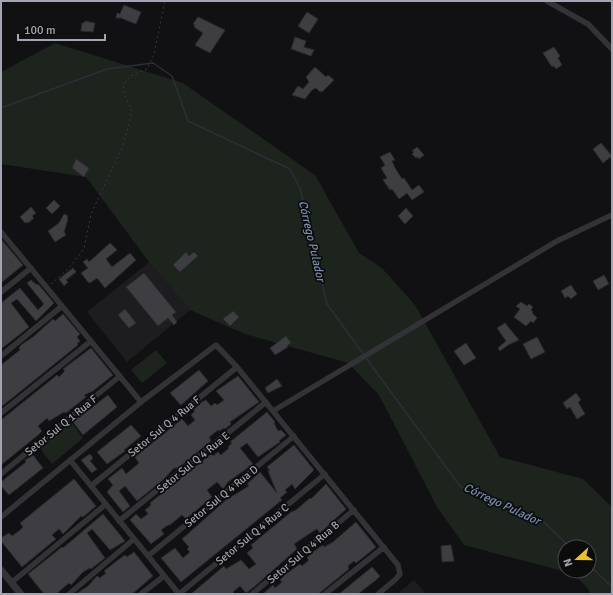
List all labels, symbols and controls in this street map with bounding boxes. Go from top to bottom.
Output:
scale bar [18,16,105,42]
text: 100 m [24,23,56,38]
water label: Córrego Pulador [295,199,329,285]
street label: Setor Sul Q 1 Rua F [22,392,100,459]
street label: Setor Sul Q 4 Rua F [125,393,203,460]
street label: Setor Sul Q 4 Rua E [154,429,232,496]
street label: Setor Sul Q 4 Rua D [182,463,261,530]
water label: Córrego Pulador [461,480,544,529]
street label: Setor Sul Q 4 Rua C [213,501,292,568]
street label: Setor Sul Q 4 Rua B [265,518,342,586]
north arrow [557,539,597,579]
text: N [561,557,576,568]

